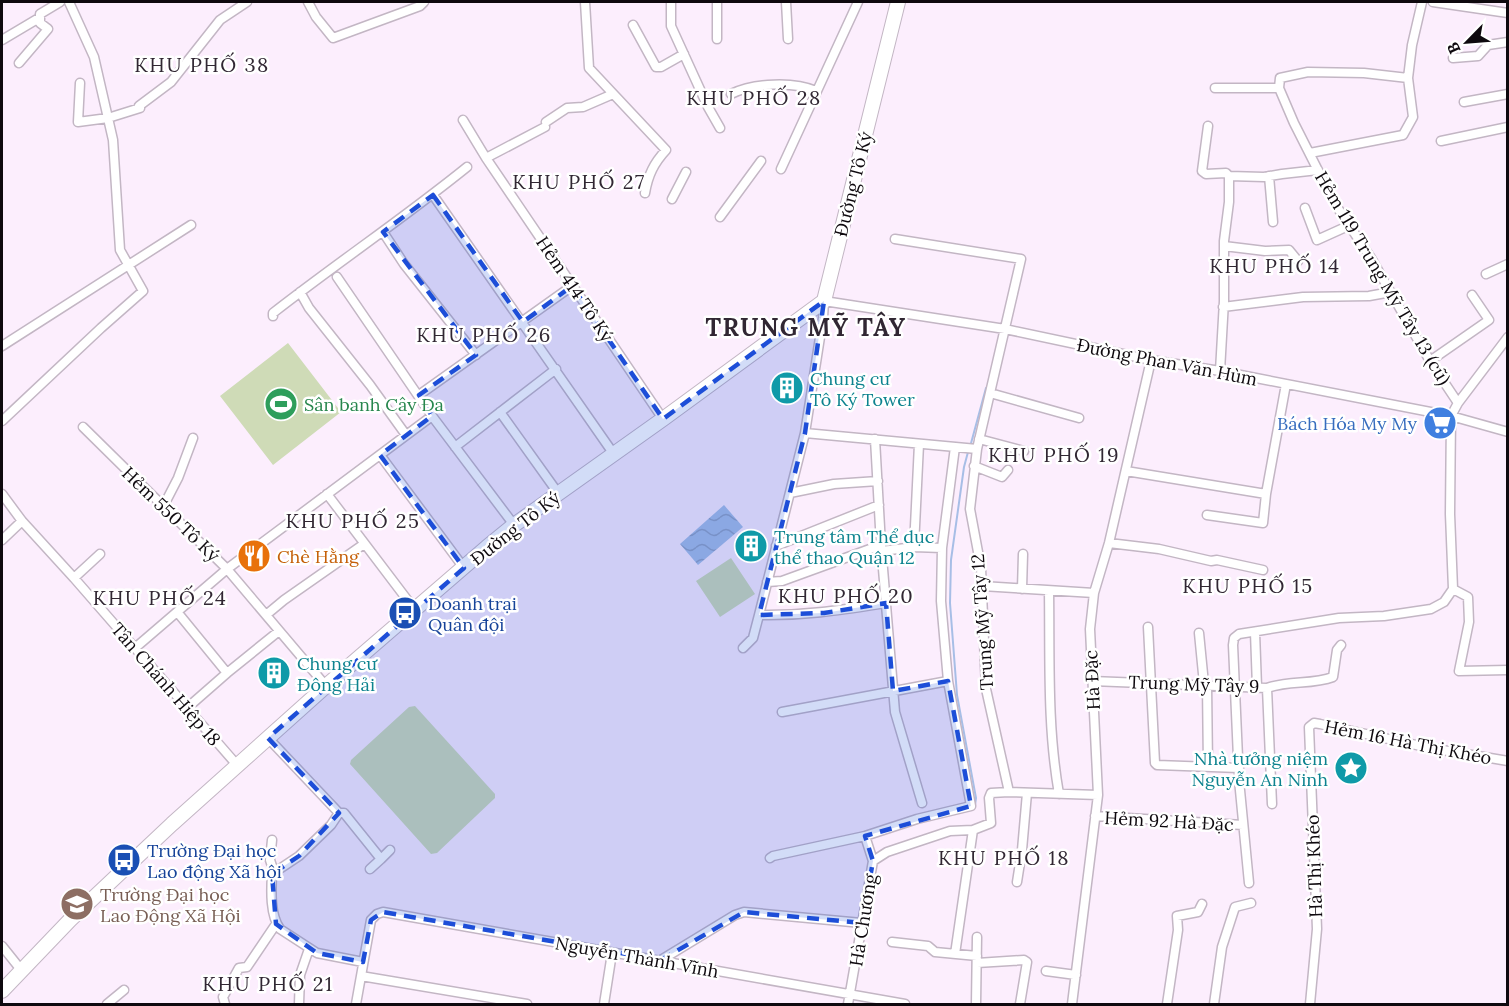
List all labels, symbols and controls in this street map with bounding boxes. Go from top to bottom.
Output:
north arrow [1437,12,1497,72]
text: B [1442,39,1465,57]
district label: KHU PHỐ 38 [134,52,270,77]
district label: KHU PHỐ 28 [686,85,822,110]
street label: Đường Tô Ký [829,129,877,239]
street label: Hẻm 119 Trung Mỹ Tây 13 (cũ) [1310,167,1456,389]
district label: KHU PHỐ 27 [512,169,646,194]
street label: Hẻm 414 Tô Ký [531,232,619,347]
district label: KHU PHỐ 14 [1209,253,1341,278]
district label: TRUNG MỸ TÂY [705,311,907,343]
district label: KHU PHỐ 26 [416,322,552,347]
street label: Đường Phan Văn Hùm [1075,333,1259,391]
place label: Chung cư Tô Ký Tower [810,367,915,411]
building icon: Chung cư Tô Ký Tower [769,370,805,406]
sports icon: Sân banh Cây Đa [263,386,299,422]
place label: Sân banh Cây Đa [304,393,444,416]
supermarket icon: Bách Hóa My My [1422,405,1458,441]
place label: Bách Hóa My My [1277,412,1417,435]
district label: KHU PHỐ 19 [988,442,1120,467]
street label: Hẻm 550 Tô Ký [117,461,225,567]
street label: Đường Tô Ký [466,486,565,570]
district label: KHU PHỐ 25 [286,508,420,533]
place label: Trung tâm Thể dục thể thao Quận 12 [774,525,934,569]
building icon: Trung tâm Thể dục thể thao Quận 12 [733,528,769,564]
restaurant icon: Chè Hằng [236,538,272,574]
place label: Chè Hằng [277,545,360,568]
street label: Trung Mỹ Tây 12 [966,553,998,691]
district label: KHU PHỐ 15 [1182,573,1314,598]
district label: KHU PHỐ 20 [778,583,914,608]
district label: KHU PHỐ 24 [93,585,227,610]
place label: Doanh trại Quân đội [428,592,517,636]
bus stop icon: Doanh trại Quân đội [387,595,423,631]
street label: Tân Chánh Hiệp 18 [106,618,226,750]
street label: Hà Đặc [1079,649,1105,711]
place label: Chung cư Đông Hải [297,652,378,696]
building icon: Chung cư Đông Hải [256,655,292,691]
street label: Trung Mỹ Tây 9 [1128,670,1260,698]
street label: Hẻm 16 Hà Thị Khéo [1323,715,1493,769]
place label: Nhà tưởng niệm Nguyễn An Ninh [1191,747,1328,791]
place icon: Nhà tưởng niệm Nguyễn An Ninh [1333,750,1369,786]
street label: Hẻm 92 Hà Đặc [1104,806,1234,836]
street label: Hà Thị Khéo [1301,814,1327,918]
place label: Trường Đại học Lao động Xã hội [147,839,282,883]
bus stop icon: Trường Đại học Lao động Xã hội [106,842,142,878]
district label: KHU PHỐ 18 [938,845,1070,870]
street label: Hà Chương [844,871,882,968]
place label: Trường Đại học Lao Động Xã Hội [100,883,241,927]
school or university icon: Trường Đại học Lao Động Xã Hội [59,886,95,922]
street label: Nguyễn Thành Vĩnh [553,931,721,983]
district label: KHU PHỐ 21 [202,971,334,996]

